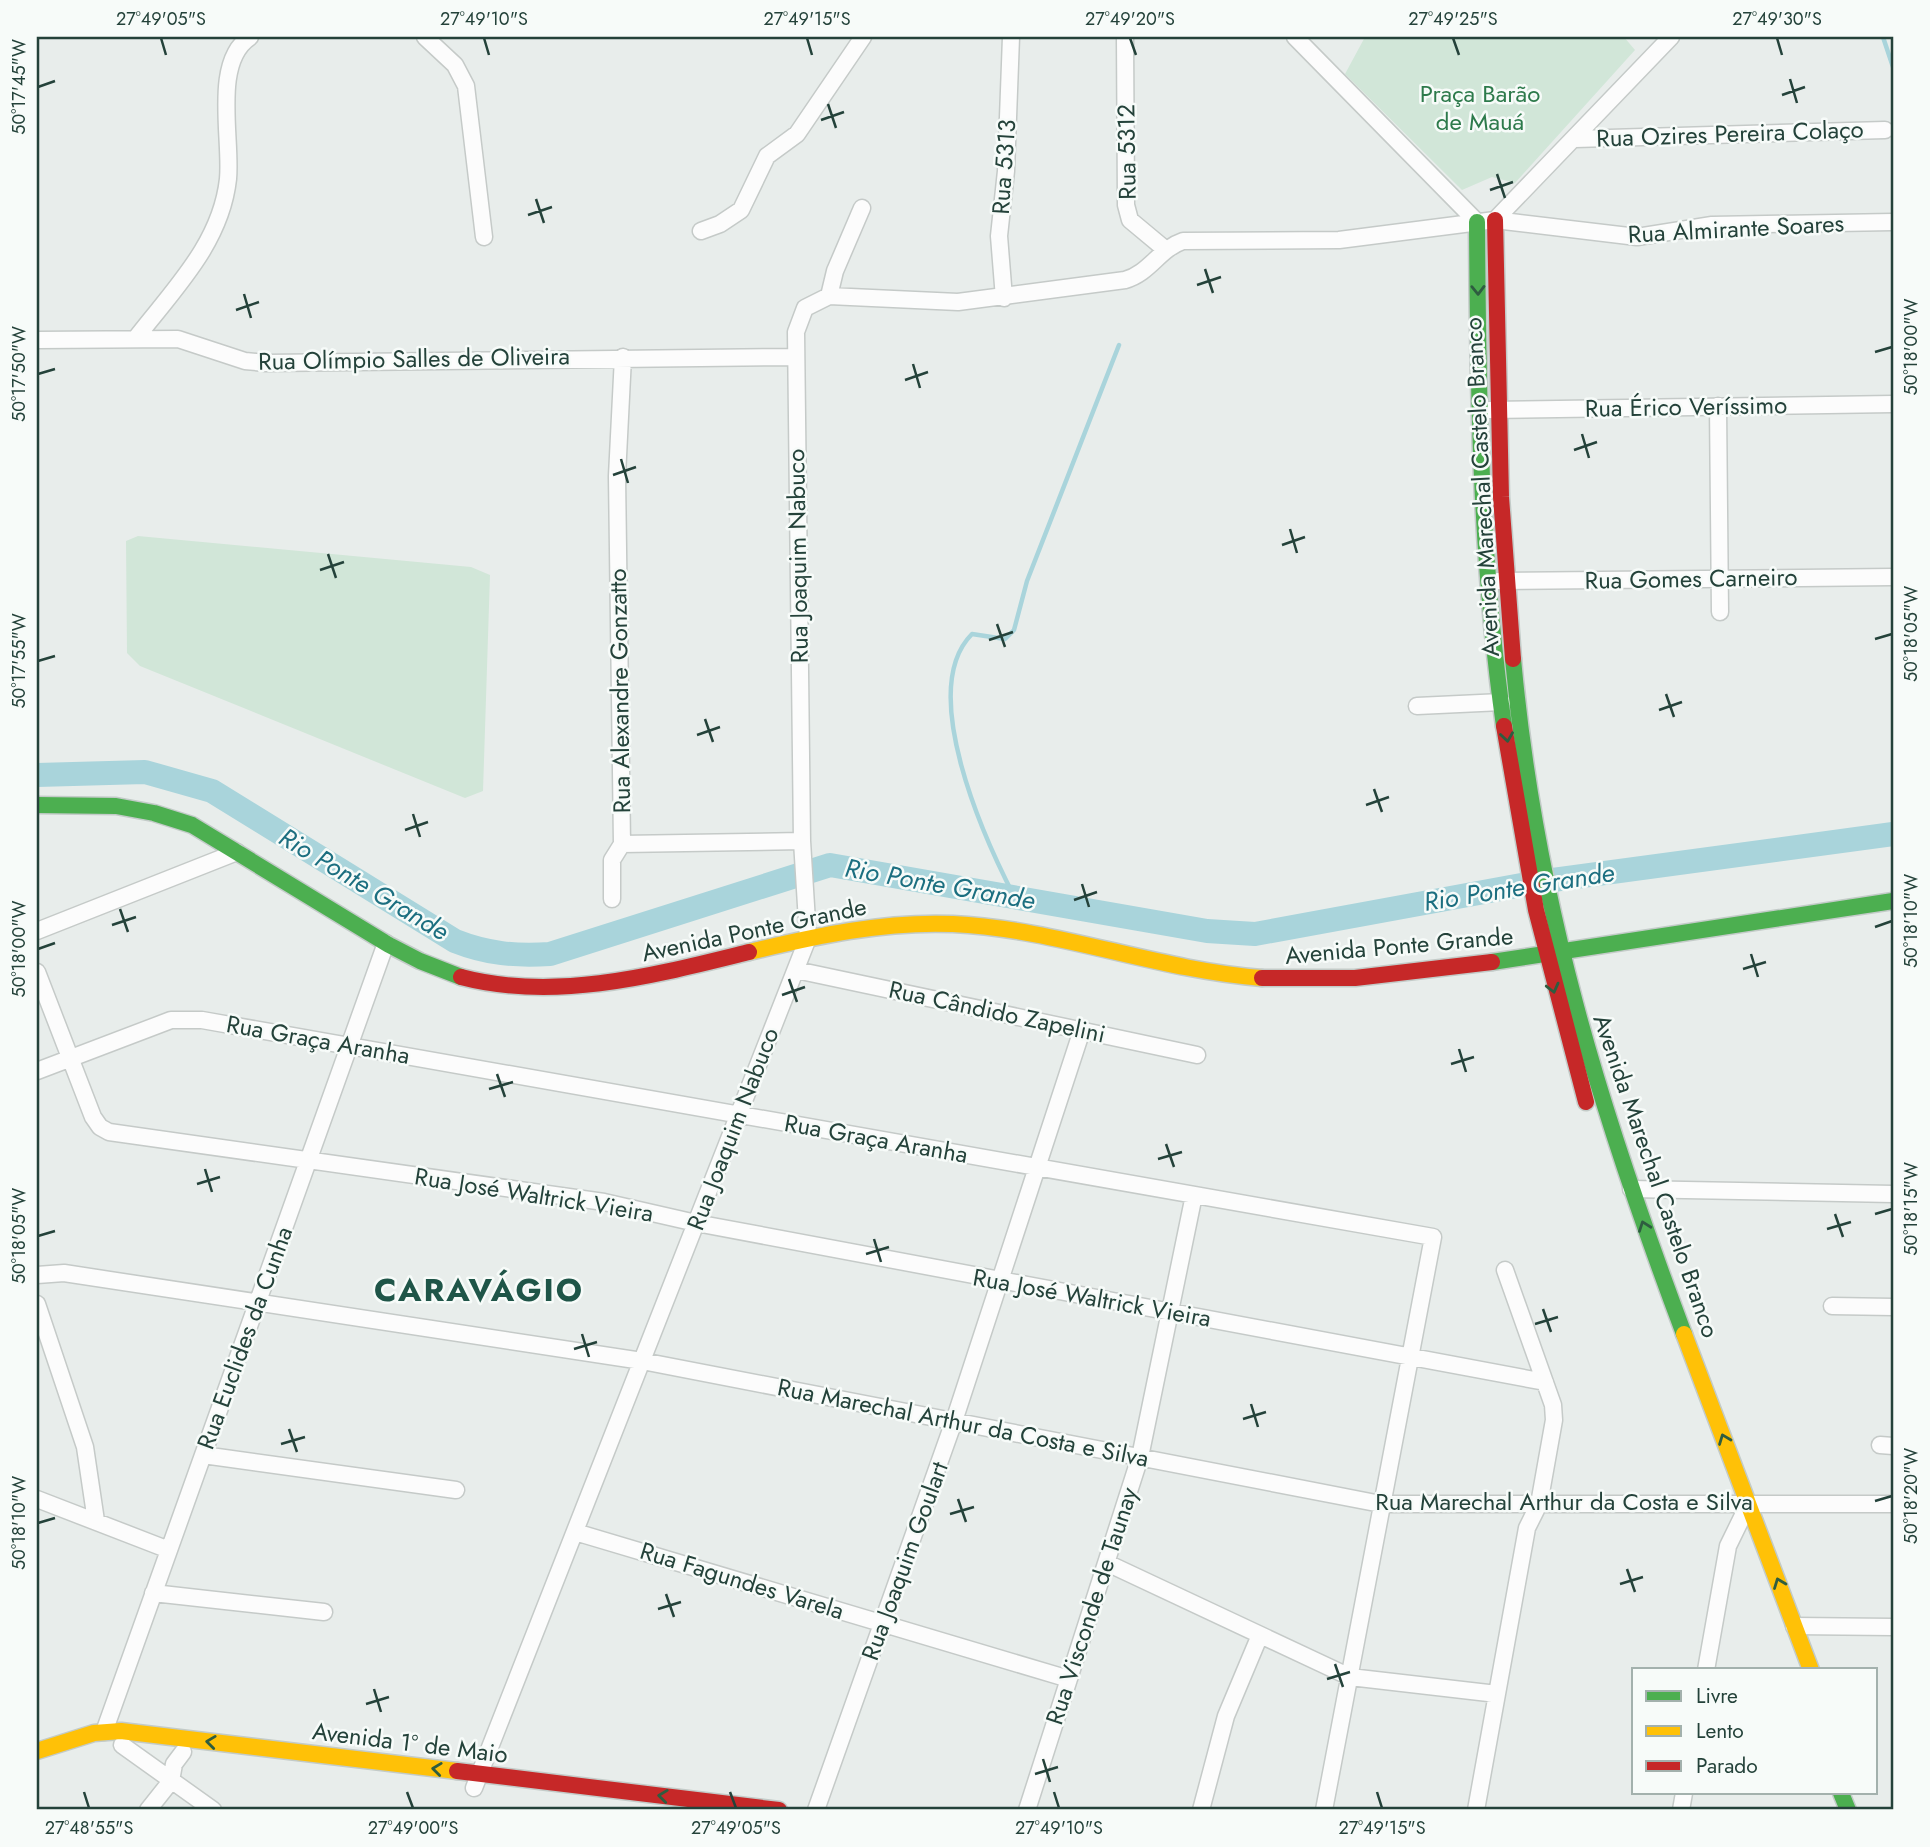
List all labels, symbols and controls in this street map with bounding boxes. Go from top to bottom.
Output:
text: 27°49'05"S [116,6,206,32]
text: 27°49'10"S [440,6,528,32]
text: 27°49'15"S [763,6,851,32]
text: 27°49'20"S [1085,6,1175,32]
text: 27°49'25"S [1408,6,1498,32]
text: 27°49'30"S [1732,6,1822,32]
text: 50°17'45"W [6,39,32,135]
park label: Praça Barão de Mauá [1420,76,1540,139]
street label: Rua 5312 [1108,104,1145,200]
street label: Rua Ozires Pereira Colaço [1596,111,1864,156]
street label: Rua 5313 [983,118,1024,216]
street label: Rua Almirante Soares [1627,205,1845,252]
one-way arrow [1470,286,1486,296]
text: 50°18'00"W [1898,298,1924,395]
street label: Avenida Marechal Castelo Branco [1455,316,1508,658]
text: 50°17'50"W [6,326,32,422]
street label: Rua Olímpio Salles de Oliveira [258,338,570,379]
street label: Rua Érico Veríssimo [1584,387,1787,426]
street label: Rua Joaquim Nabuco [778,448,817,664]
street label: Rua Gomes Carneiro [1584,559,1798,598]
street label: Rua Alexandre Gonzatto [600,568,639,814]
text: 50°18'05"W [1898,586,1924,682]
text: 50°17'55"W [6,613,32,709]
one-way arrow [1499,731,1514,743]
water label: Rio Ponte Grande [272,818,456,950]
water label: Rio Ponte Grande [842,849,1038,919]
water label: Rio Ponte Grande [1421,853,1617,921]
text: 50°18'10"W [1898,874,1924,968]
street label: Avenida Ponte Grande [638,889,870,970]
text: 50°18'00"W [6,900,32,997]
street label: Avenida Ponte Grande [1283,918,1515,973]
street label: Rua Cândido Zapelini [886,971,1109,1052]
one-way arrow [1545,982,1559,994]
street label: Rua Graça Aranha [224,1006,413,1073]
street label: Avenida Marechal Castelo Branco [1585,1009,1728,1342]
street label: Rua Joaquim Nabuco [678,1022,787,1235]
street label: Rua Graça Aranha [782,1105,971,1172]
street label: Rua José Waltrick Vieira [412,1158,656,1231]
text: 50°18'15"W [1898,1162,1924,1256]
text: 50°18'05"W [6,1188,32,1284]
street label: Rua Euclides da Cunha [188,1221,301,1454]
one-way arrow [1638,1221,1652,1233]
street label: Rua José Waltrick Vieira [970,1259,1214,1336]
district label: CARAVÁGIO [374,1267,584,1313]
street label: Rua Marechal Arthur da Costa e Silva [774,1369,1152,1476]
one-way arrow [1719,1434,1733,1446]
text: 50°18'20"W [1898,1448,1924,1544]
street label: Rua Joaquim Goulart [852,1456,957,1665]
text: 50°18'10"W [6,1476,32,1570]
street label: Rua Visconde de Taunay [1037,1482,1147,1729]
street label: Rua Marechal Arthur da Costa e Silva [1375,1484,1753,1519]
street label: Rua Fagundes Varela [636,1533,848,1628]
one-way arrow [1773,1578,1787,1590]
legend [1632,1668,1878,1794]
text: Livre [1696,1681,1738,1711]
street label: Avenida 1º de Maio [310,1713,510,1772]
text: Lento [1696,1716,1744,1746]
one-way arrow [205,1734,217,1749]
text: Parado [1696,1751,1758,1781]
one-way arrow [431,1761,443,1776]
one-way arrow [657,1789,669,1804]
text: 27°48'55"S [45,1815,133,1841]
text: 27°49'00"S [368,1815,458,1841]
text: 27°49'05"S [691,1815,781,1841]
text: 27°49'10"S [1015,1815,1103,1841]
text: 27°49'15"S [1338,1815,1426,1841]

